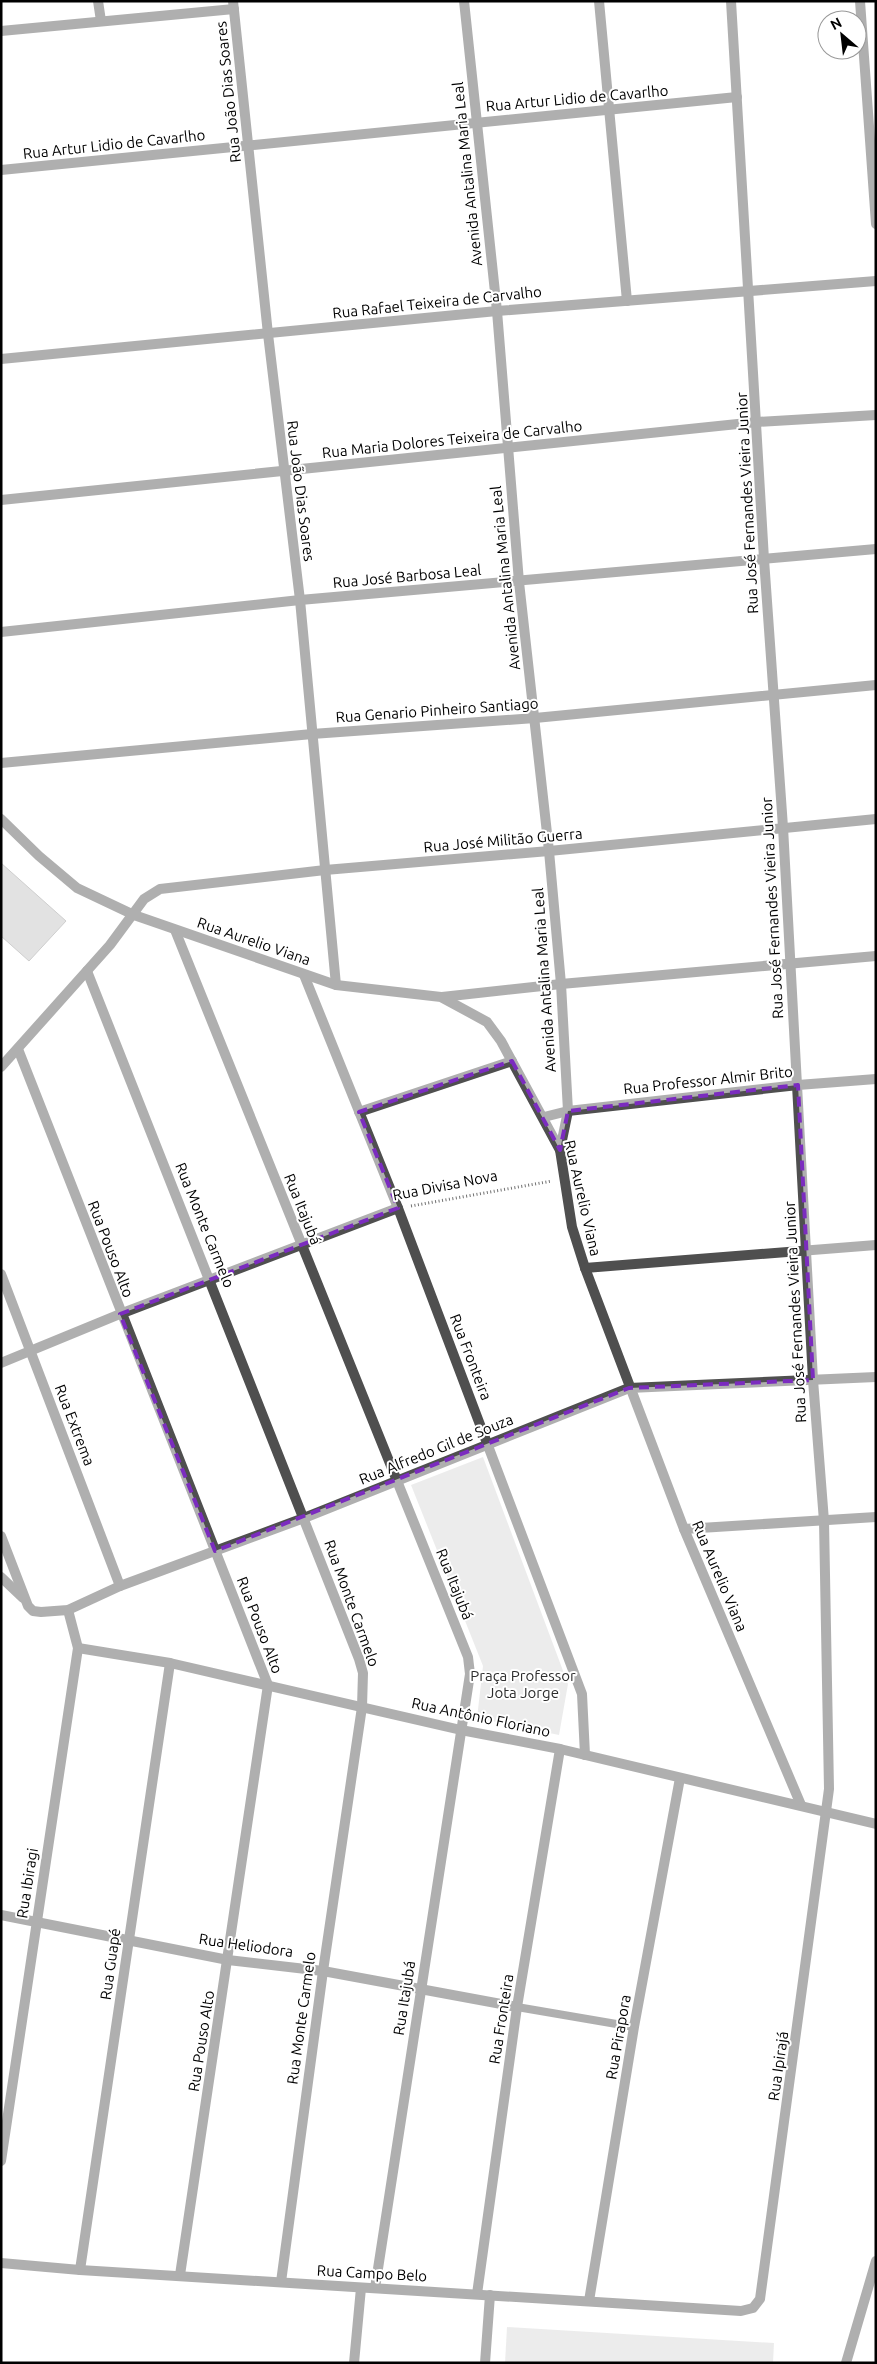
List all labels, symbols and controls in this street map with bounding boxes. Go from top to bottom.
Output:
north arrow [817,10,867,60]
text: N [828,14,844,33]
street label: Rua João Dias Soares [212,21,244,163]
street label: Avenida Antalina Maria Leal [449,81,485,267]
street label: Rua Artur Lidio de Cavarlho [485,82,669,114]
street label: Rua Artur Lidio de Cavarlho [22,126,206,162]
street label: Rua Rafael Teixeira de Carvalho [331,283,543,321]
street label: Rua José Fernandes Vieira Junior [733,391,761,614]
street label: Rua Maria Dolores Teixeira de Carvalho [321,417,583,461]
street label: Rua João Dias Soares [284,420,318,562]
street label: Avenida Antalina Maria Leal [487,485,523,671]
street label: Rua José Barbosa Leal [332,561,482,591]
street label: Rua Genario Pinheiro Santiago [335,694,539,726]
street label: Rua José Fernandes Vieira Junior [758,796,786,1019]
street label: Rua José Militão Guerra [423,825,583,855]
street label: Avenida Antalina Maria Leal [529,887,559,1073]
street label: Rua Aurelio Viana [195,914,313,968]
street label: Rua Professor Almir Brito [622,1063,794,1097]
street label: Rua Aurelio Viana [561,1138,605,1258]
street label: Rua Monte Carmelo [172,1160,238,1290]
street label: Rua Divisa Nova [391,1167,499,1203]
street label: Rua Itajubá [281,1171,325,1247]
street label: Rua Pouso Alto [85,1198,137,1300]
street label: Rua José Fernandes Vieira Junior [781,1200,809,1423]
street label: Rua Fronteira [447,1312,495,1402]
street label: Rua Extrema [52,1382,98,1468]
street label: Rua Alfredo Gil de Souza [356,1410,516,1488]
street label: Rua Aurelio Viana [689,1518,751,1634]
street label: Rua Monte Carmelo [321,1537,383,1669]
street label: Rua Itajubá [433,1546,477,1622]
street label: Rua Pouso Alto [234,1574,286,1676]
park label: Praça Professor Jota Jorge [470,1667,576,1701]
street label: Rua Antônio Floriano [410,1694,552,1740]
street label: Rua Ibiragi [13,1847,41,1919]
street label: Rua Guapé [97,1927,123,2001]
street label: Rua Heliodora [198,1930,294,1960]
street label: Rua Monte Carmelo [283,1951,319,2085]
street label: Rua Itajubá [390,1960,418,2036]
street label: Rua Fronteira [485,1973,517,2065]
street label: Rua Pouso Alto [185,1989,217,2093]
street label: Rua Pirapora [602,1993,634,2081]
street label: Rua Ipirajá [765,2030,791,2102]
street label: Rua Campo Belo [316,2262,428,2284]

